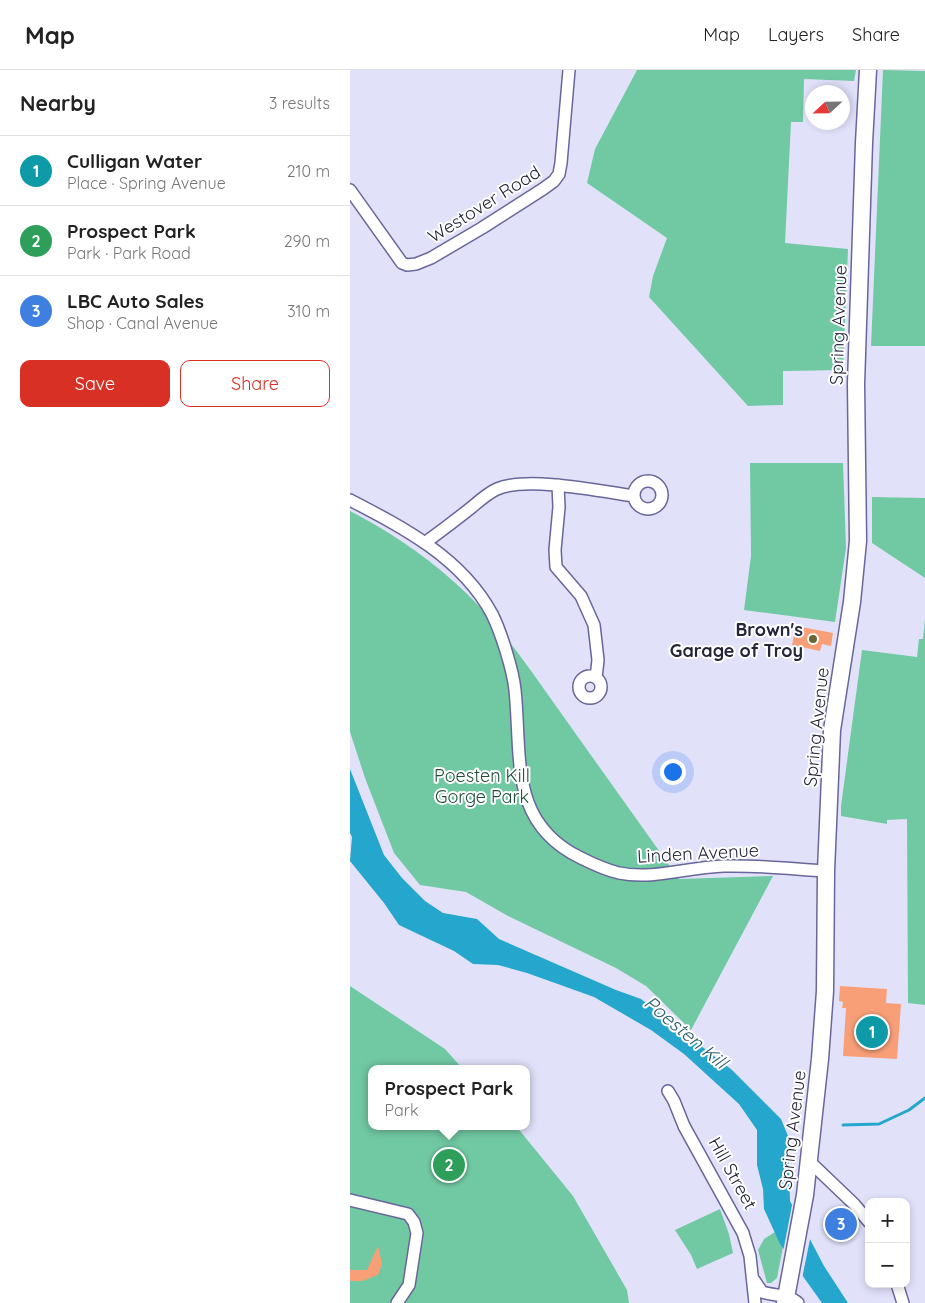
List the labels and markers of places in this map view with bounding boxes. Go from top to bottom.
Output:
place label: Brown's Garage of Troy [670,618,803,662]
marker: Brown's Garage of Troy [807,633,819,645]
pin: 1 [856,1013,888,1051]
pin: 2 [433,1146,465,1184]
pin: 3 [825,1205,857,1243]

